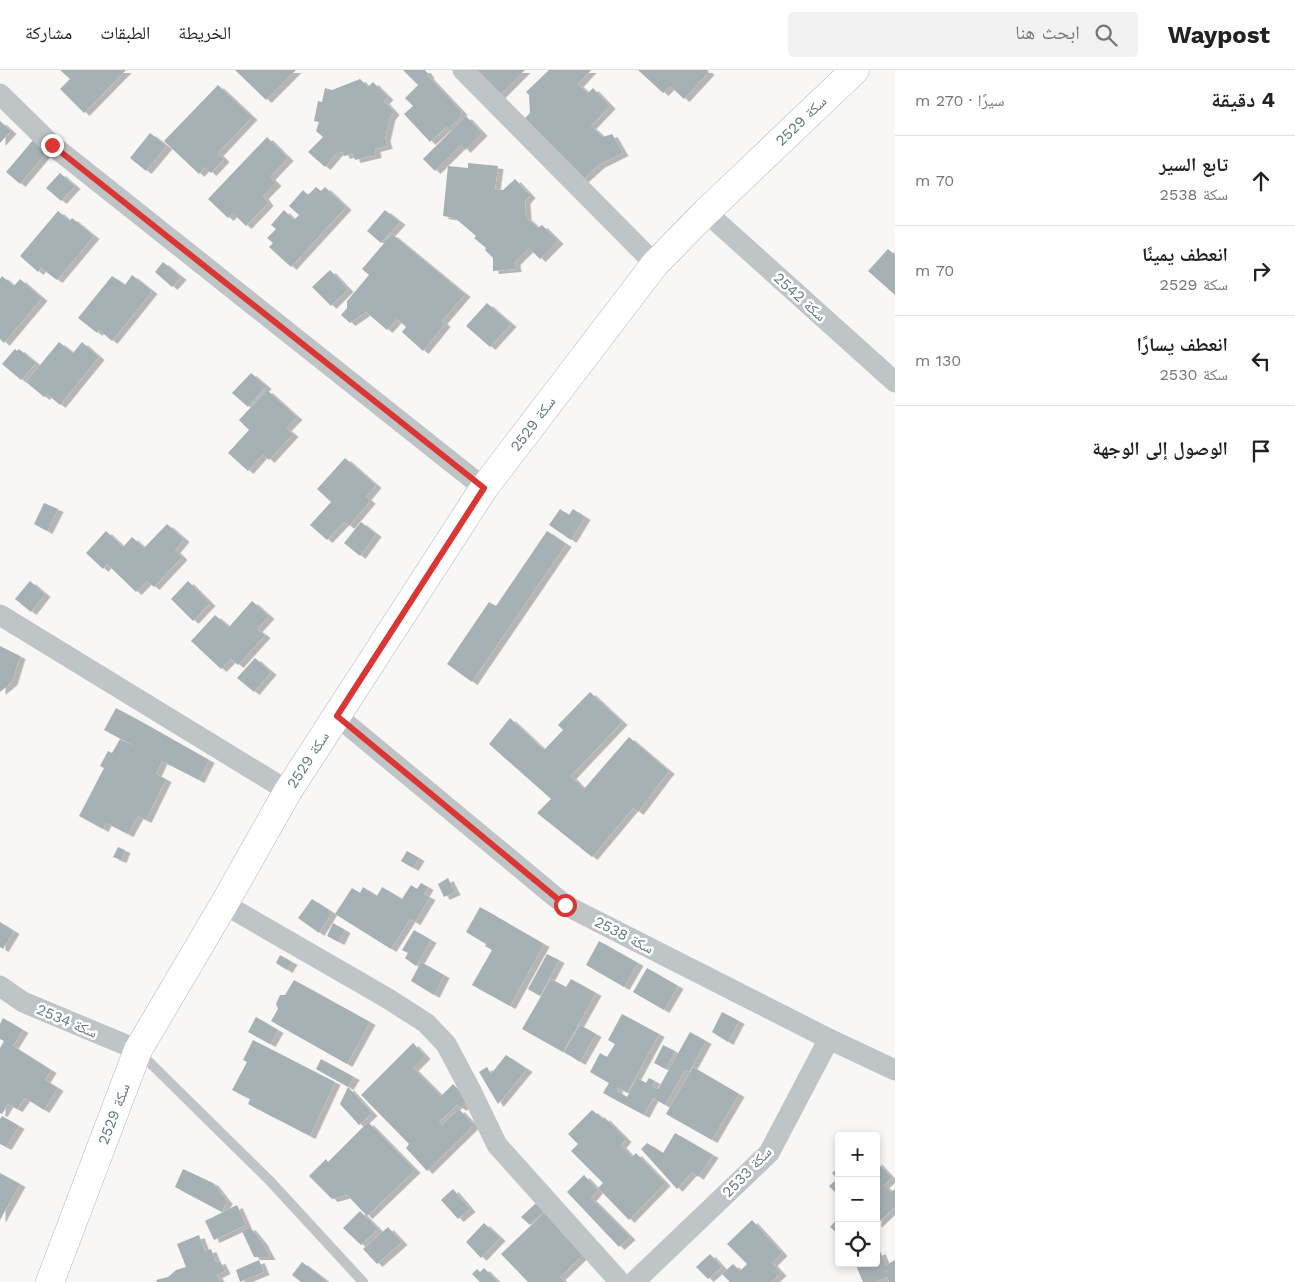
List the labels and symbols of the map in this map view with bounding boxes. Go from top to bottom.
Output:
street label: سكة 2529 [772,92,830,150]
route end [41,134,64,157]
street label: سكة 2542 [770,269,830,325]
street label: سكة 2529 [507,393,560,455]
street label: سكة 2529 [283,728,333,792]
route start [554,894,577,917]
street label: سكة 2538 [591,912,657,958]
street label: سكة 2534 [34,1000,100,1042]
street label: سكة 2529 [94,1081,134,1147]
street label: سكة 2533 [718,1143,776,1201]

